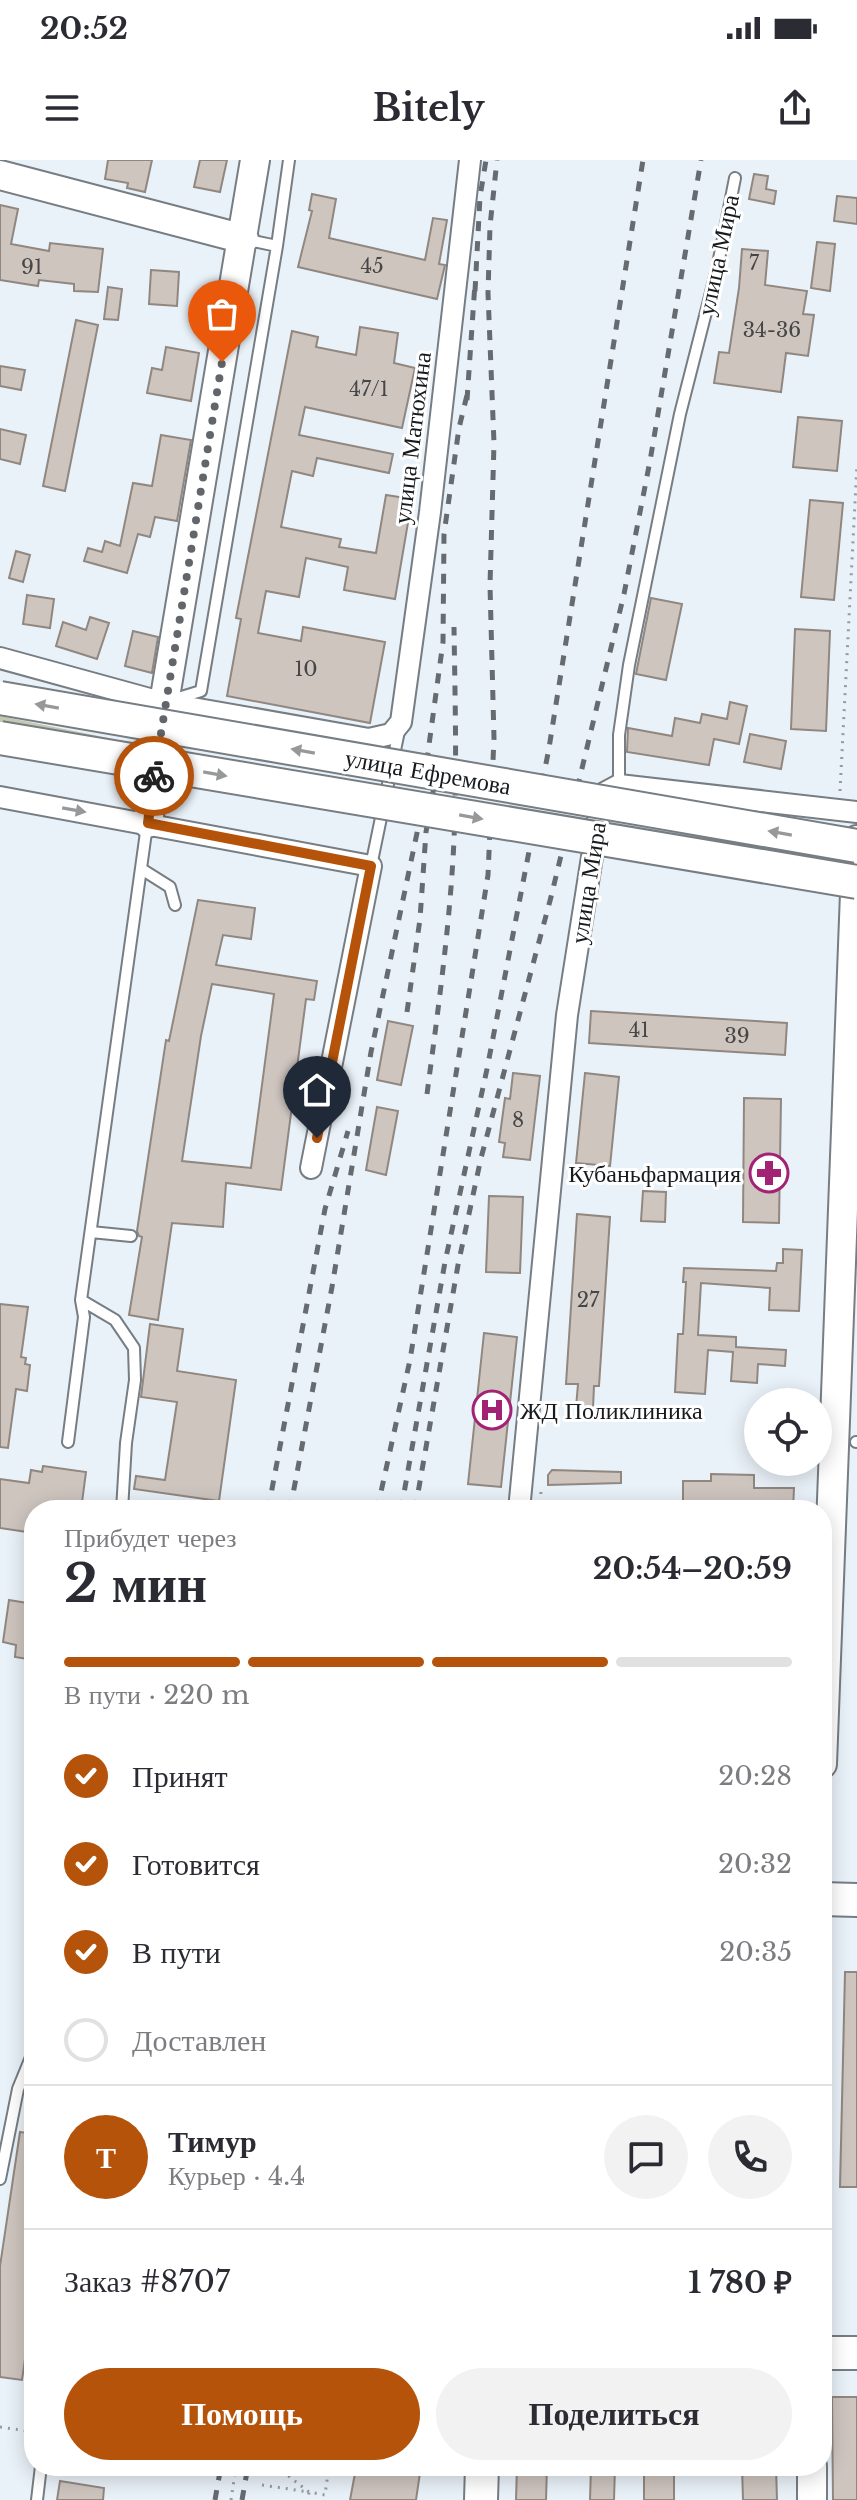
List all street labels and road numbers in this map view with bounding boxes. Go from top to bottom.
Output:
street label: улица Мира [691,192,745,318]
street label: улица Матюхина [387,350,437,526]
street label: улица Ефремова [343,743,514,801]
street label: улица Мира [564,820,612,946]

